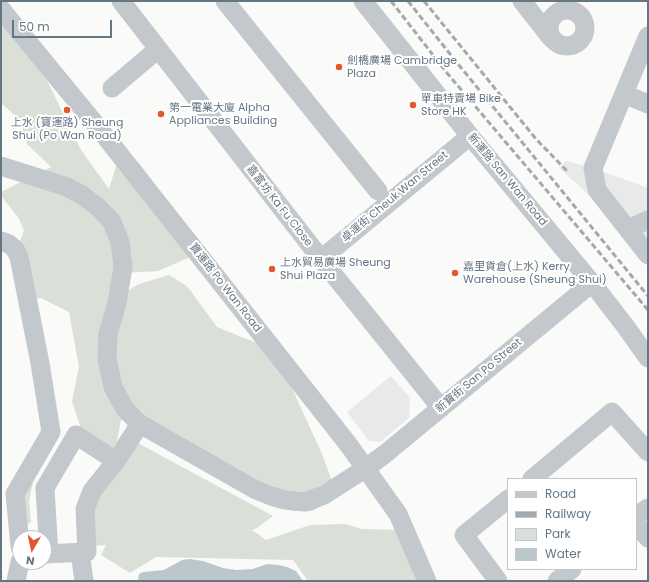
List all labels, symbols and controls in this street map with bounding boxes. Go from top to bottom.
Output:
scale bar [14,12,114,38]
text: 50 m [19,18,50,35]
place label: 劍橋廣場 Cambridge Plaza [347,54,457,80]
marker: 劍橋廣場 Cambridge Plaza [334,62,344,72]
place label: 單車特賣場 Bike Store HK [421,92,501,118]
marker: 單車特賣場 Bike Store HK [408,100,418,110]
place label: 第一電業大廈 Alpha Appliances Building [169,101,277,127]
marker: 上水 (寶運路) Sheung Shui (Po Wan Road) [62,105,72,115]
marker: 第一電業大廈 Alpha Appliances Building [156,109,166,119]
place label: 上水 (寶運路) Sheung Shui (Po Wan Road) [11,116,123,142]
street label: 新運路 San Wan Road [464,131,550,229]
street label: 卓運街 Cheuk Wan Street [339,149,451,245]
street label: 嘉富坊 Ka Fu Close [243,163,315,249]
street label: 寶運路 Po Wan Road [186,241,264,335]
place label: 上水貿易廣場 Sheung Shui Plaza [280,256,391,282]
place label: 嘉里貨倉(上水) Kerry Warehouse (Sheung Shui) [463,260,607,286]
marker: 上水貿易廣場 Sheung Shui Plaza [267,264,277,274]
marker: 嘉里貨倉(上水) Kerry Warehouse (Sheung Shui) [450,268,460,278]
street label: 新寶街 San Po Street [433,336,525,416]
legend [507,478,637,570]
text: Road [545,485,576,502]
text: Railway [545,505,591,522]
text: Park [545,525,571,542]
north arrow [12,530,52,570]
text: Water [545,545,581,562]
text: N [25,552,36,569]

